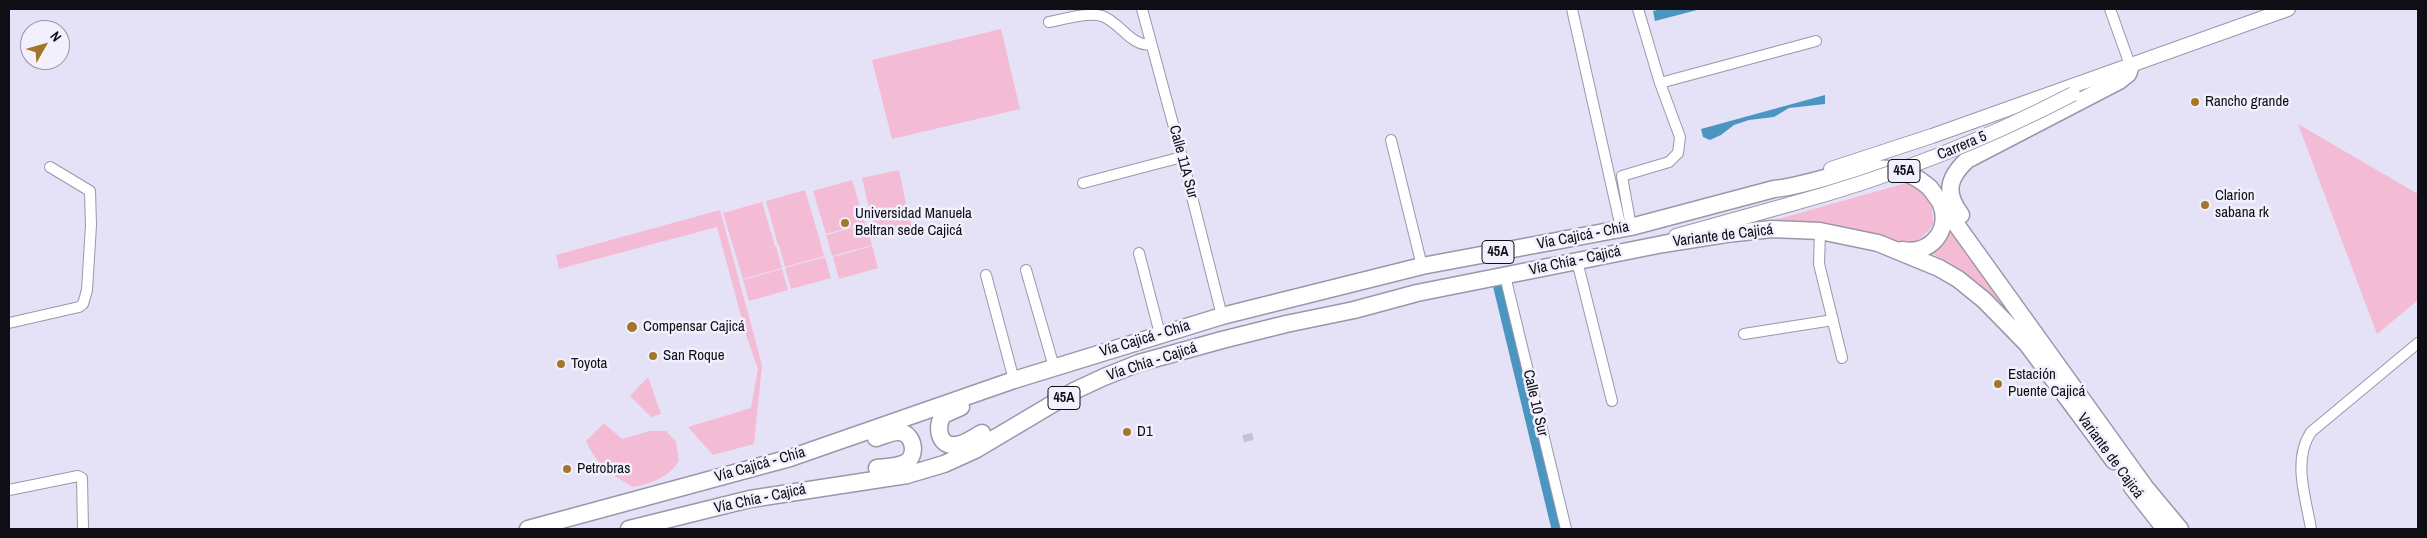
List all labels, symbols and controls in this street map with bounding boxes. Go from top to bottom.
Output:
north arrow [20,20,70,70]
text: N [46,28,66,45]
place label: Rancho grande [2205,93,2289,111]
marker: Rancho grande [2189,96,2201,108]
street label: Calle 11A Sur [1165,123,1201,201]
street label: Carrera 5 [1935,128,1989,164]
road number: 45A [1888,160,1920,182]
place label: Clarion sabana rk [2215,187,2269,222]
marker: Clarion sabana rk [2199,199,2211,211]
place label: Universidad Manuela Beltran sede Cajicá [855,205,972,240]
marker: Universidad Manuela Beltran sede Cajicá [839,217,851,229]
street label: Vía Cajicá - Chía [1535,218,1631,254]
street label: Variante de Cajicá [1672,221,1774,251]
road number: 45A [1482,240,1514,264]
street label: Vía Chía - Cajicá [1527,242,1623,280]
street label: Vía Cajicá - Chía [1098,317,1192,361]
place label: Compensar Cajicá [643,318,745,336]
marker: Compensar Cajicá [625,320,639,334]
street label: Vía Chía - Cajicá [1105,339,1199,385]
place label: San Roque [663,347,725,365]
marker: San Roque [647,350,659,362]
place label: Toyota [571,355,607,373]
marker: Toyota [555,358,567,370]
place label: Estación Puente Cajicá [2008,366,2085,401]
street label: Calle 10 Sur [1519,368,1551,438]
marker: Estación Puente Cajicá [1992,378,2004,390]
road number: 45A [1048,386,1080,409]
street label: Variante de Cajicá [2073,410,2147,502]
place label: D1 [1137,423,1153,441]
marker: D1 [1121,426,1133,438]
street label: Vía Cajicá - Chía [713,443,807,487]
place label: Petrobras [577,460,630,478]
marker: Petrobras [561,463,573,475]
street label: Vía Chía - Cajicá [712,480,808,518]

